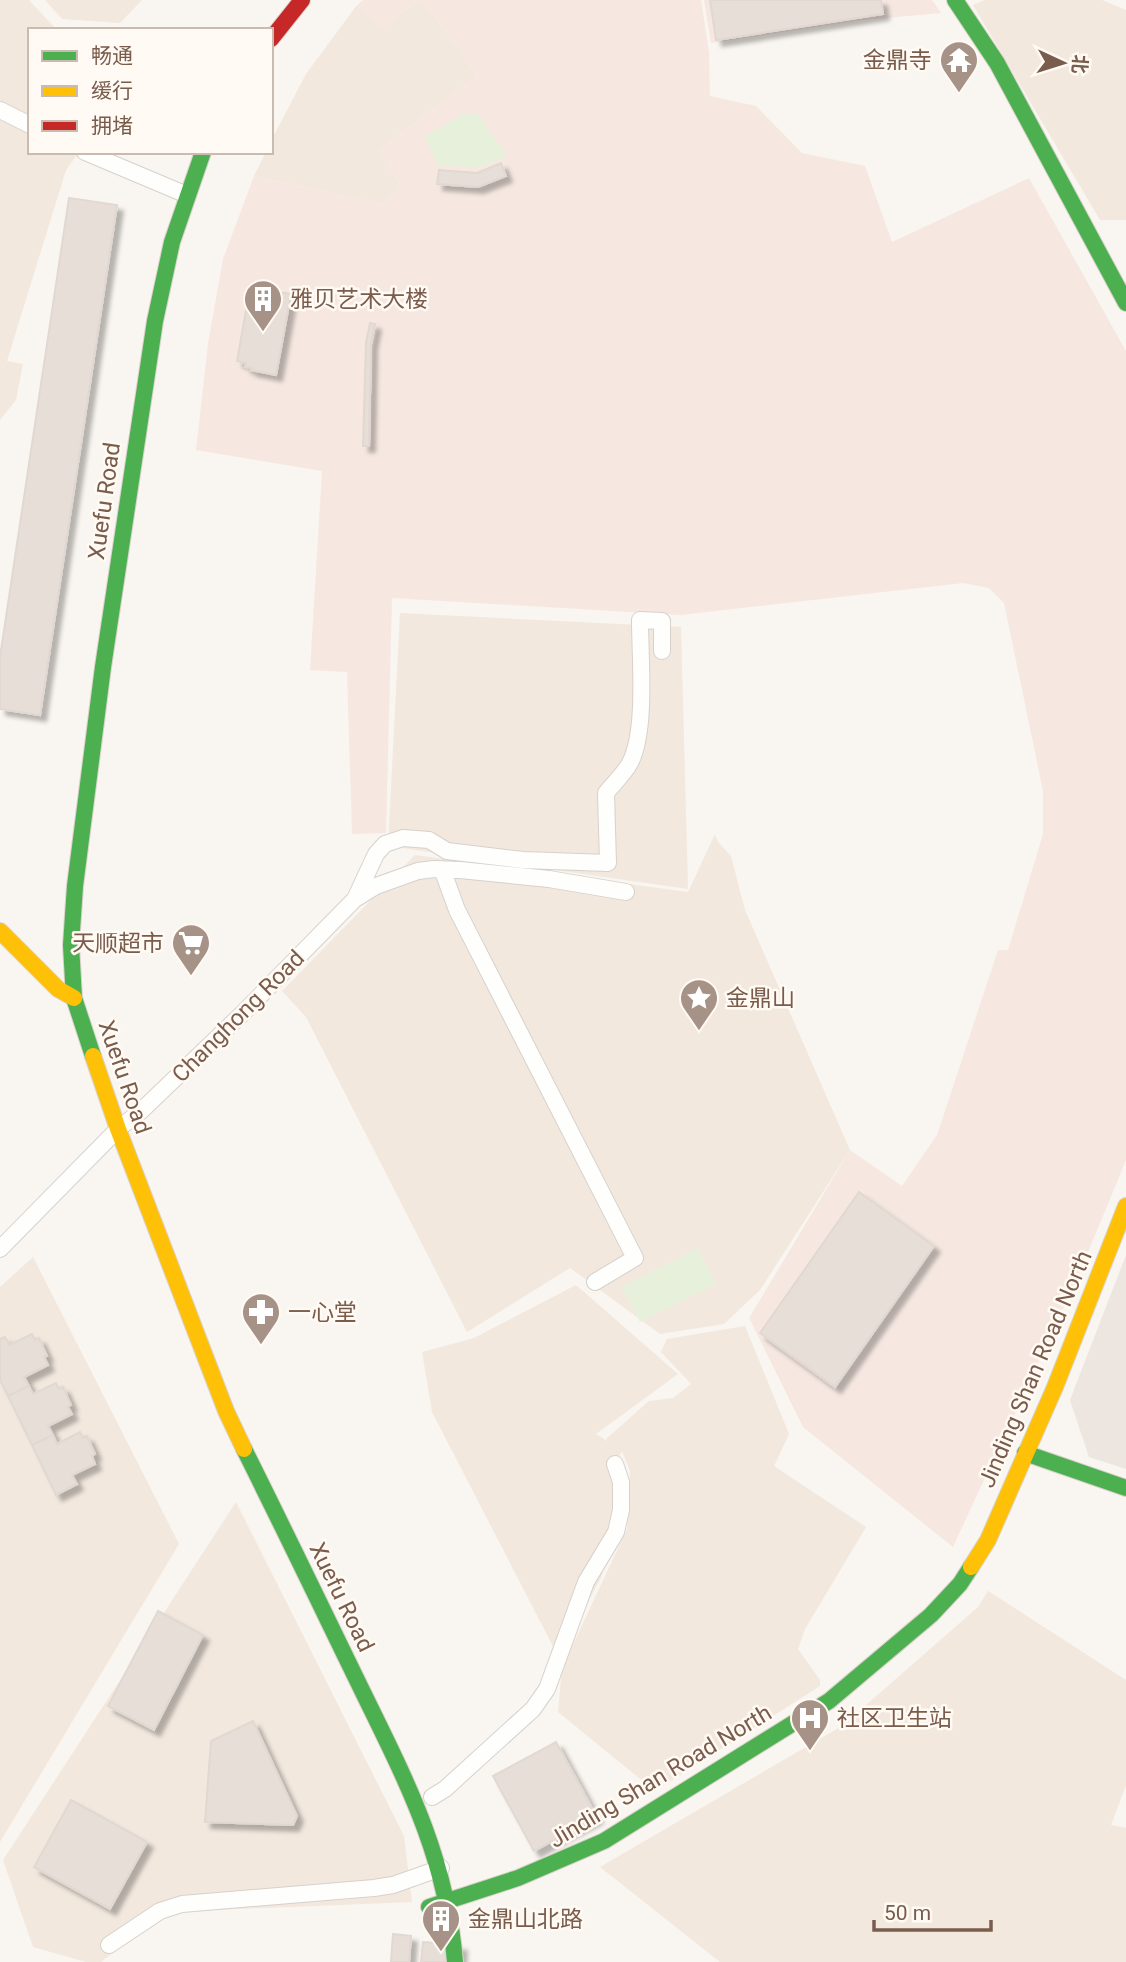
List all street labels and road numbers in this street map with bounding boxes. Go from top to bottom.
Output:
street label: Xuefu Road [83,441,126,561]
street label: Changhong Road [167,945,310,1088]
street label: Xuefu Road [93,1017,157,1137]
street label: Jinding Shan Road North [973,1247,1098,1492]
street label: Xuefu Road [304,1538,380,1656]
street label: Jinding Shan Road North [544,1699,776,1854]

